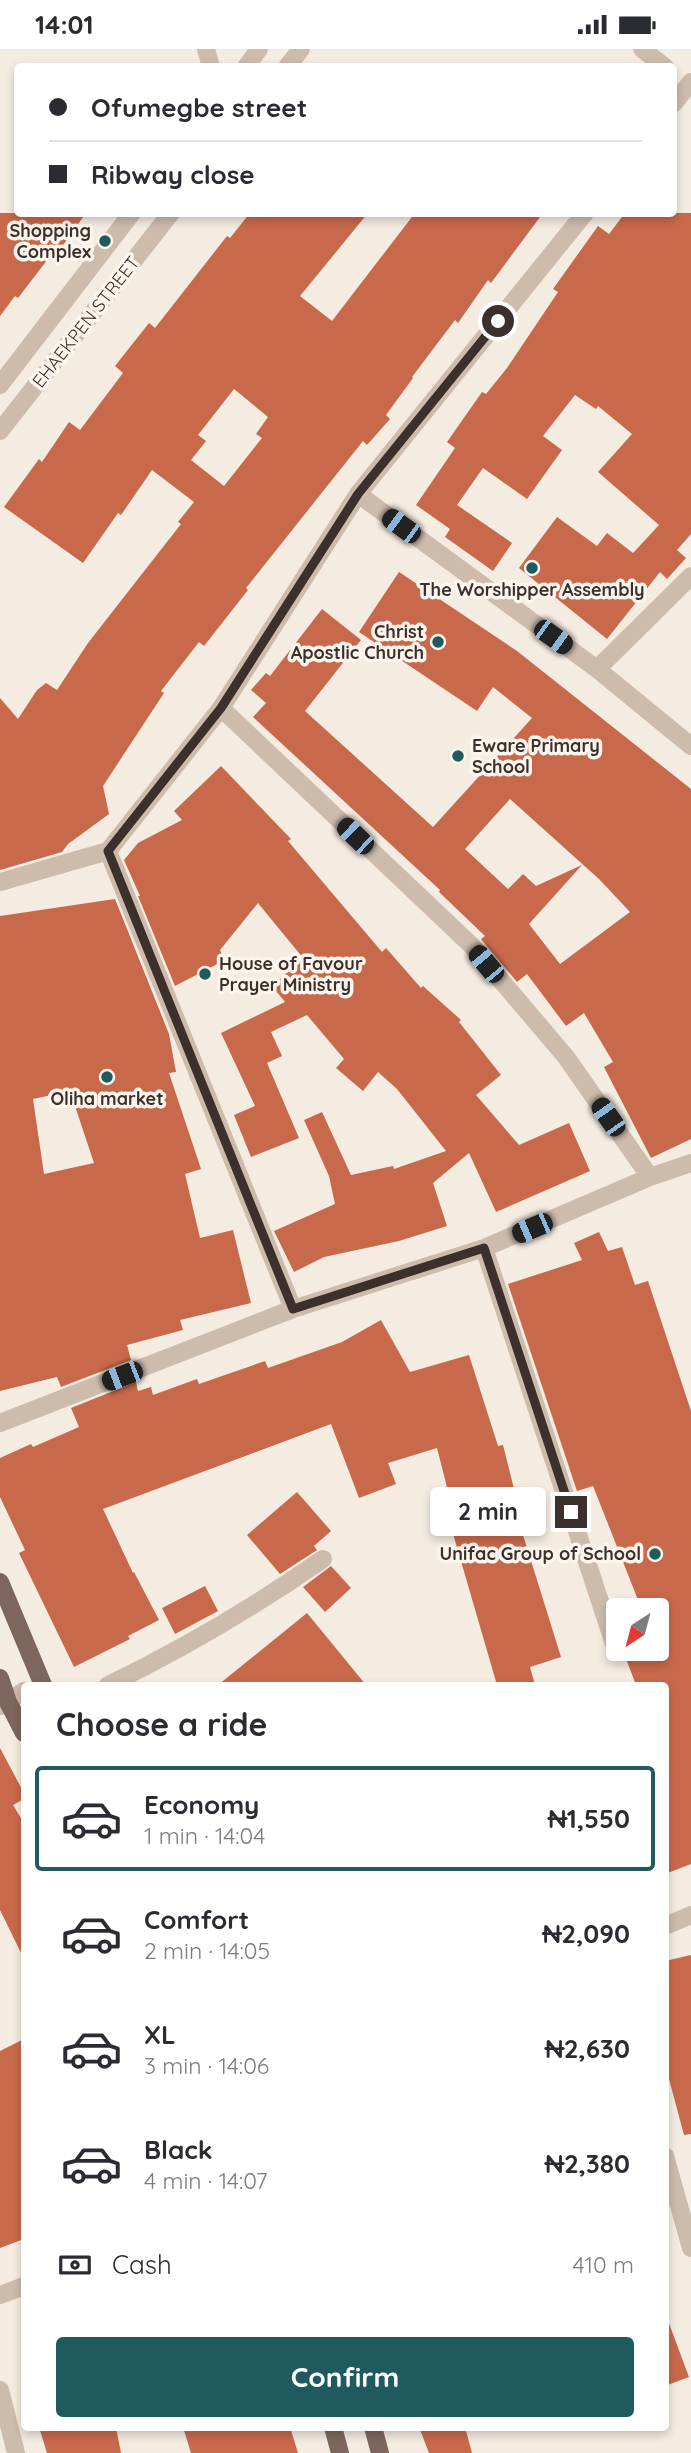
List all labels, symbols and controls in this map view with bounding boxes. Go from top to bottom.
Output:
text: 14:01 [35,8,94,41]
text: Ofumegbe street [91,91,307,124]
text: Ribway close [91,158,255,191]
place label: Shopping Complex [9,219,91,263]
marker: Shopping Complex [97,233,113,249]
street label: EHAEKPEN STREET [27,251,144,392]
route start [482,305,514,337]
car [378,505,425,547]
marker: The Worshipper Assembly [524,560,540,576]
place label: The Worshipper Assembly [419,578,645,601]
car [530,616,577,658]
place label: Christ Apostlic Church [291,620,424,664]
marker: Christ Apostlic Church [430,634,446,650]
place label: Eware Primary School [472,734,600,778]
marker: Eware Primary School [450,748,466,764]
car [333,814,378,858]
car [465,941,508,987]
place label: House of Favour Prayer Ministry [219,952,363,996]
marker: House of Favour Prayer Ministry [197,966,213,982]
marker: Oliha market [99,1069,115,1085]
place label: Oliha market [50,1087,164,1110]
car [588,1094,629,1140]
car [509,1210,556,1246]
car [99,1359,146,1393]
callout: 2 min [431,1487,546,1537]
route end [555,1496,587,1528]
text: 2 min [458,1497,518,1526]
place label: Unifac Group of School [440,1542,641,1565]
marker: Unifac Group of School [647,1546,663,1562]
north arrow [606,1598,668,1661]
map controls [606,1598,669,1661]
text: Choose a ride [56,1704,268,1744]
icon: car [60,1787,123,1850]
text: Economy [144,1788,259,1821]
text: ₦1,550 [548,1802,630,1835]
text: 1 min · 14:04 [144,1821,265,1850]
icon: car [60,1902,123,1965]
text: Comfort [144,1903,249,1936]
text: ₦2,090 [542,1917,630,1950]
text: 2 min · 14:05 [144,1936,270,1965]
icon: car [60,2017,123,2080]
text: XL [144,2018,176,2051]
text: ₦2,630 [545,2032,630,2065]
text: 3 min · 14:06 [144,2051,269,2080]
icon: car [60,2132,123,2195]
text: Black [144,2133,213,2166]
text: ₦2,380 [545,2147,630,2180]
text: 4 min · 14:07 [144,2166,267,2195]
icon: cash [56,2246,94,2284]
text: Cash [112,2248,172,2281]
text: 410 m [573,2250,634,2279]
button: Confirm [56,2337,634,2417]

